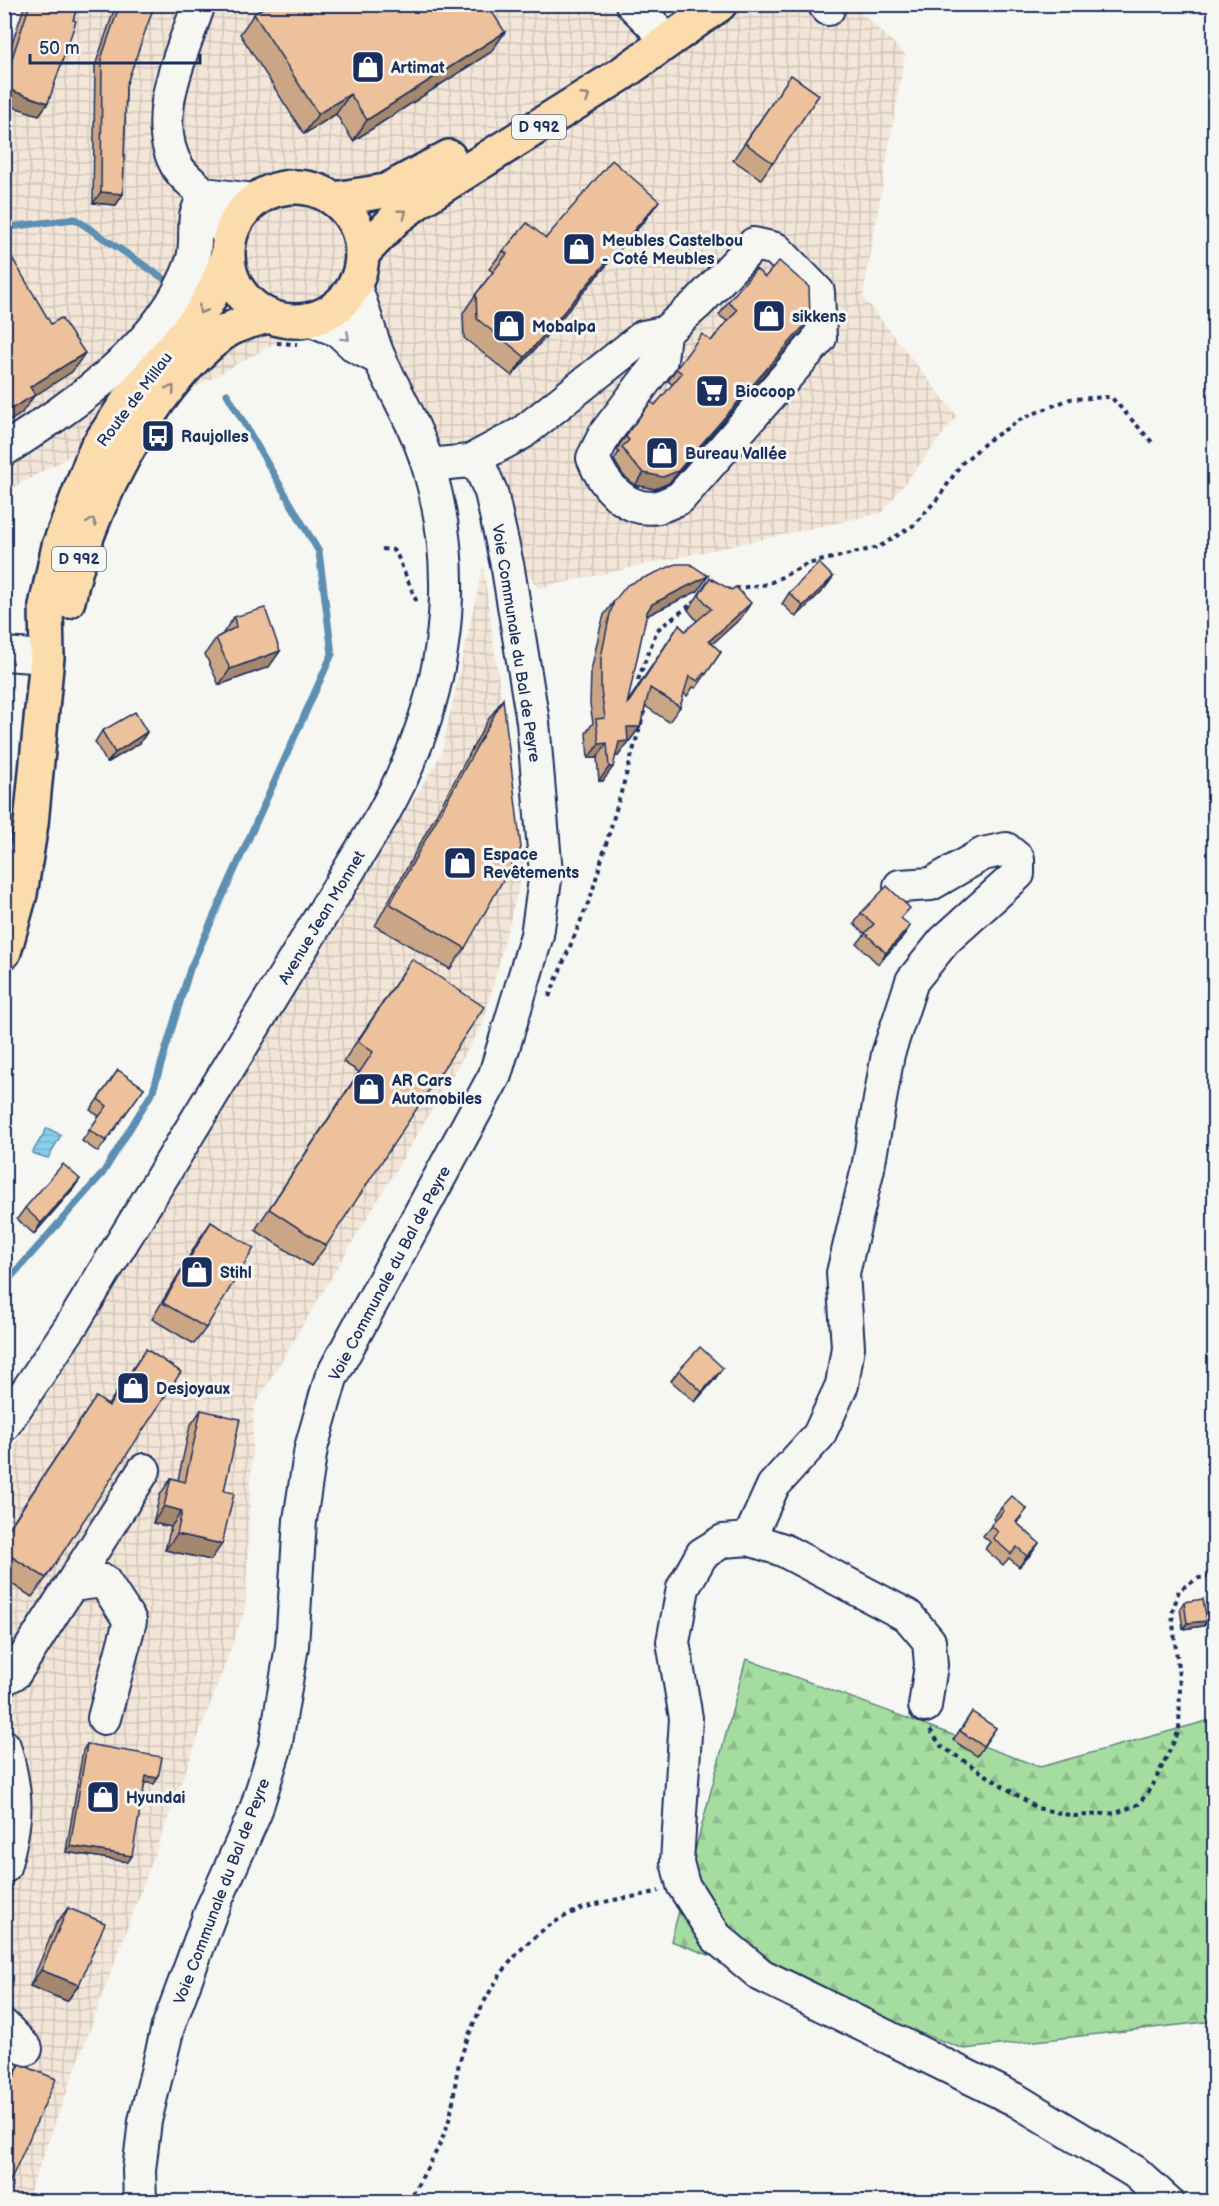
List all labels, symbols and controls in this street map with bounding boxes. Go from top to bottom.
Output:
scale bar [30,27,200,65]
text: 50 m [39,38,80,59]
shop icon: Artimat [350,49,386,85]
place label: Artimat [390,59,445,78]
one-way arrow [579,93,590,104]
road number: D 992 [512,115,566,139]
one-way arrow [397,209,408,220]
shop icon: Meubles Castelbou - Coté Meubles [561,231,597,267]
place label: Meubles Castelbou - Coté Meubles [602,232,743,269]
shop icon: sikkens [751,298,787,334]
one-way arrow [198,304,210,314]
shop icon: Mobalpa [491,308,527,344]
place label: sikkens [792,308,846,327]
place label: Mobalpa [532,318,596,337]
one-way arrow [339,330,349,341]
street label: Route de Millau [94,349,177,451]
supermarket icon: Biocoop [694,373,730,409]
place label: Biocoop [735,383,796,402]
one-way arrow [163,384,174,395]
bus stop icon: Raujolles [140,418,176,454]
place label: Raujolles [181,428,249,447]
shop icon: Bureau Vallée [644,435,680,471]
place label: Bureau Vallée [685,445,787,464]
one-way arrow [85,517,97,528]
street label: Voie Communale du Bal de Peyre [487,523,544,764]
road number: D 992 [52,547,106,571]
shop icon: Espace Revêtements [442,845,478,881]
place label: Espace Revêtements [483,846,579,883]
street label: Avenue Jean Monnet [275,847,370,988]
shop icon: AR Cars Automobiles [351,1071,387,1107]
place label: AR Cars Automobiles [391,1072,482,1109]
street label: Voie Communale du Bal de Peyre [325,1163,455,1384]
shop icon: Stihl [179,1254,215,1290]
place label: Stihl [220,1264,252,1283]
shop icon: Desjoyaux [115,1370,151,1406]
place label: Desjoyaux [156,1380,230,1399]
street label: Voie Communale du Bal de Peyre [170,1775,275,2007]
shop icon: Hyundai [85,1779,121,1815]
place label: Hyundai [126,1789,186,1808]

